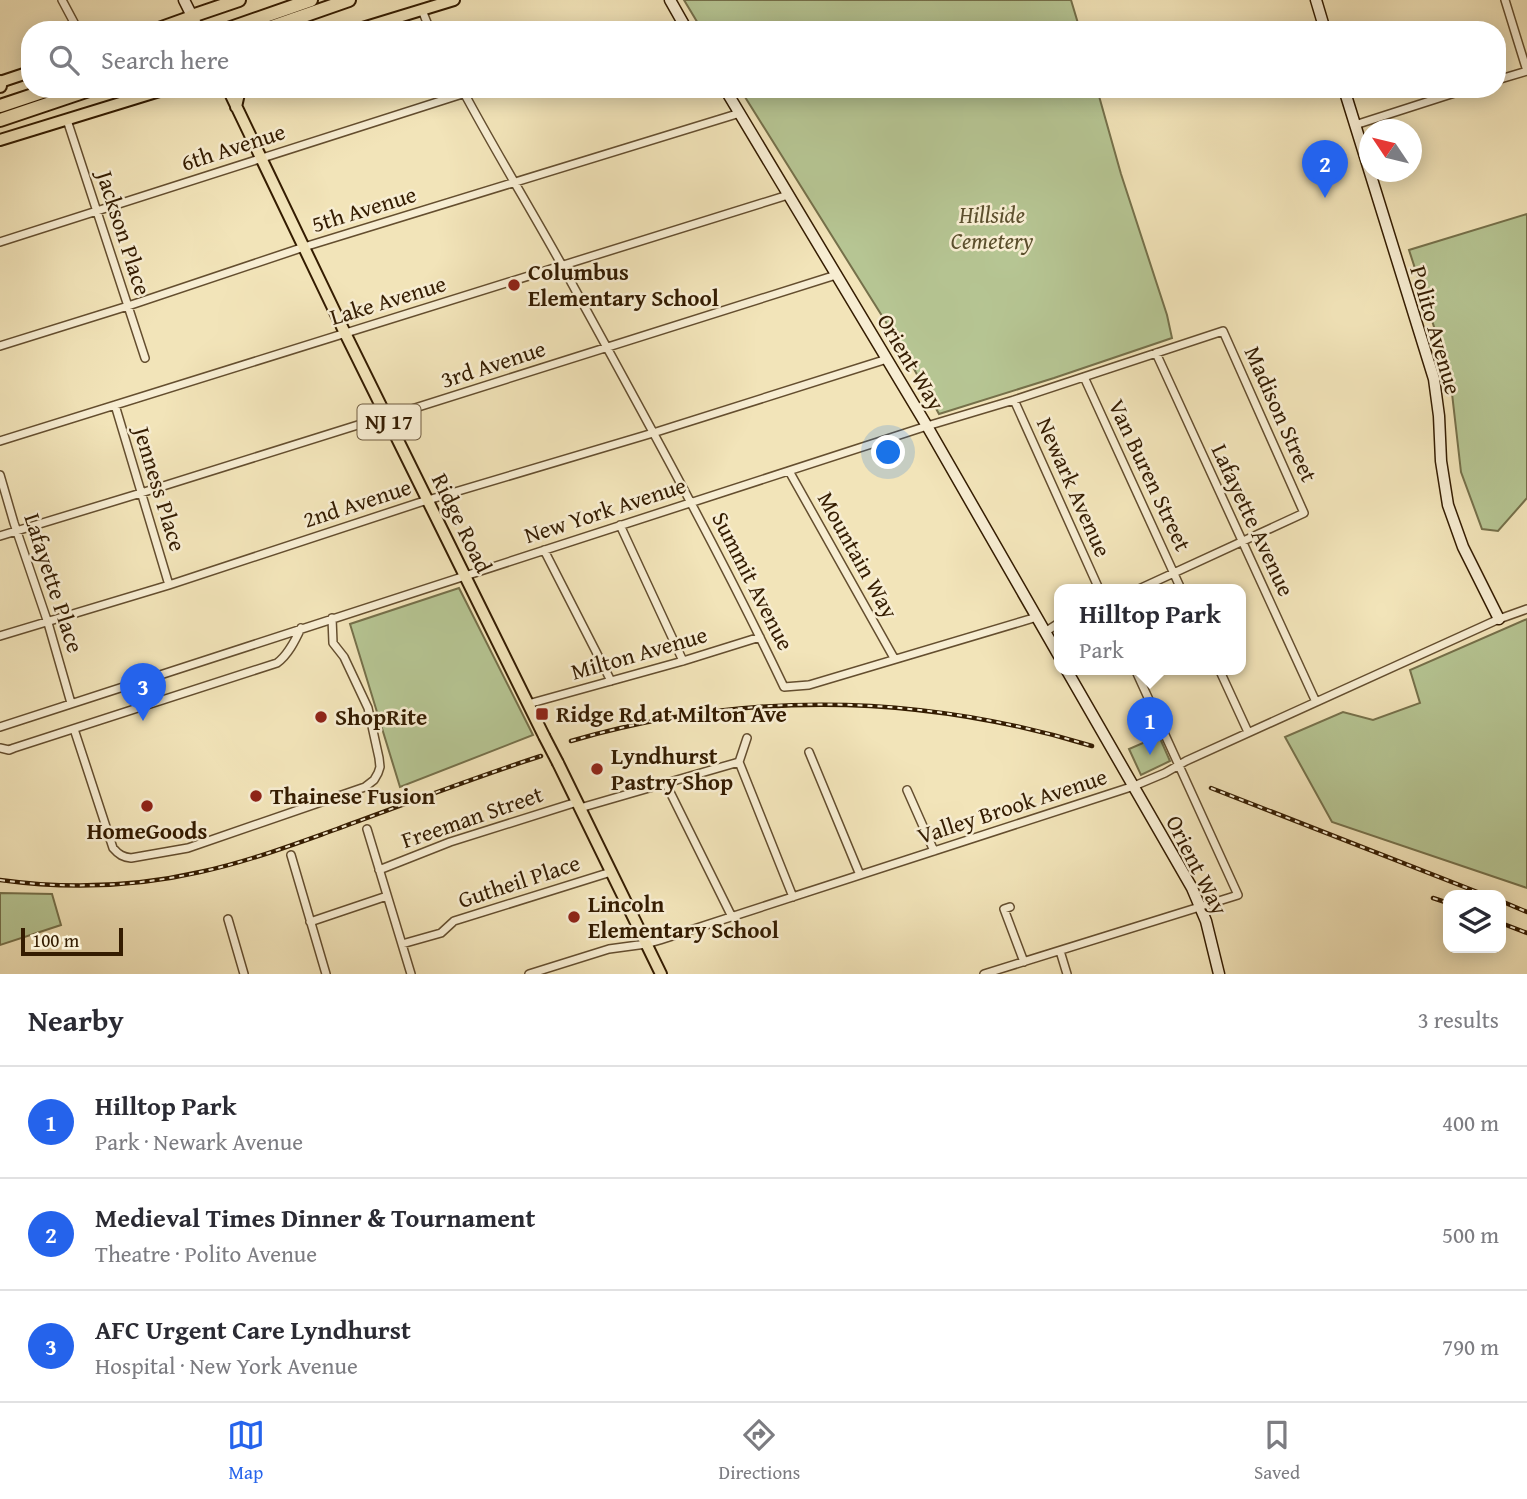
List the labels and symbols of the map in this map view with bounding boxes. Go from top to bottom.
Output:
street label: 6th Avenue [176,114,289,179]
north arrow [1359,119,1422,182]
pin: 2 [1302,140,1348,198]
street label: Jackson Place [88,163,160,299]
street label: 5th Avenue [307,177,420,240]
park label: Hillside Cemetery [951,198,1034,257]
place label: Columbus Elementary School [528,255,719,314]
street label: Polito Avenue [1402,262,1471,398]
street label: Lake Avenue [326,266,450,333]
marker: Columbus Elementary School [506,277,522,293]
street label: Orient Way [870,307,954,417]
street label: 3rd Avenue [436,331,549,396]
street label: Madison Street [1237,341,1326,487]
street label: Van Buren Street [1101,393,1200,556]
road number: NJ 17 [358,404,420,440]
street label: Newark Avenue [1029,412,1120,562]
street label: Jenness Place [125,420,195,555]
your location [871,435,905,469]
street label: Lafayette Avenue [1204,438,1303,601]
street label: Ridge Road [424,467,501,579]
street label: New York Avenue [520,468,690,551]
street label: 2nd Avenue [298,470,415,536]
street label: Mountain Way [810,485,907,625]
street label: Summit Avenue [704,506,803,656]
street label: Lafayette Place [16,509,93,657]
street label: Milton Avenue [567,617,711,688]
pin: 3 [120,663,166,721]
place label: Ridge Rd at Milton Ave [556,697,787,730]
pin: 1 [1127,697,1173,755]
place label: ShopRite [335,700,427,733]
marker: Ridge Rd at Milton Ave [534,706,550,722]
marker: ShopRite [313,709,329,725]
place label: Lyndhurst Pastry Shop [611,739,733,798]
street label: Valley Brook Avenue [913,759,1111,852]
marker: Lyndhurst Pastry Shop [589,761,605,777]
street label: Freeman Street [397,777,547,856]
place label: Thainese Fusion [270,779,436,812]
marker: Thainese Fusion [248,788,264,804]
marker: HomeGoods [139,798,155,814]
street label: Orient Way [1158,809,1237,921]
place label: HomeGoods [87,814,207,847]
street label: Gutheil Place [454,845,584,916]
place label: Lincoln Elementary School [588,887,779,946]
marker: Lincoln Elementary School [566,909,582,925]
scale bar [21,925,122,957]

